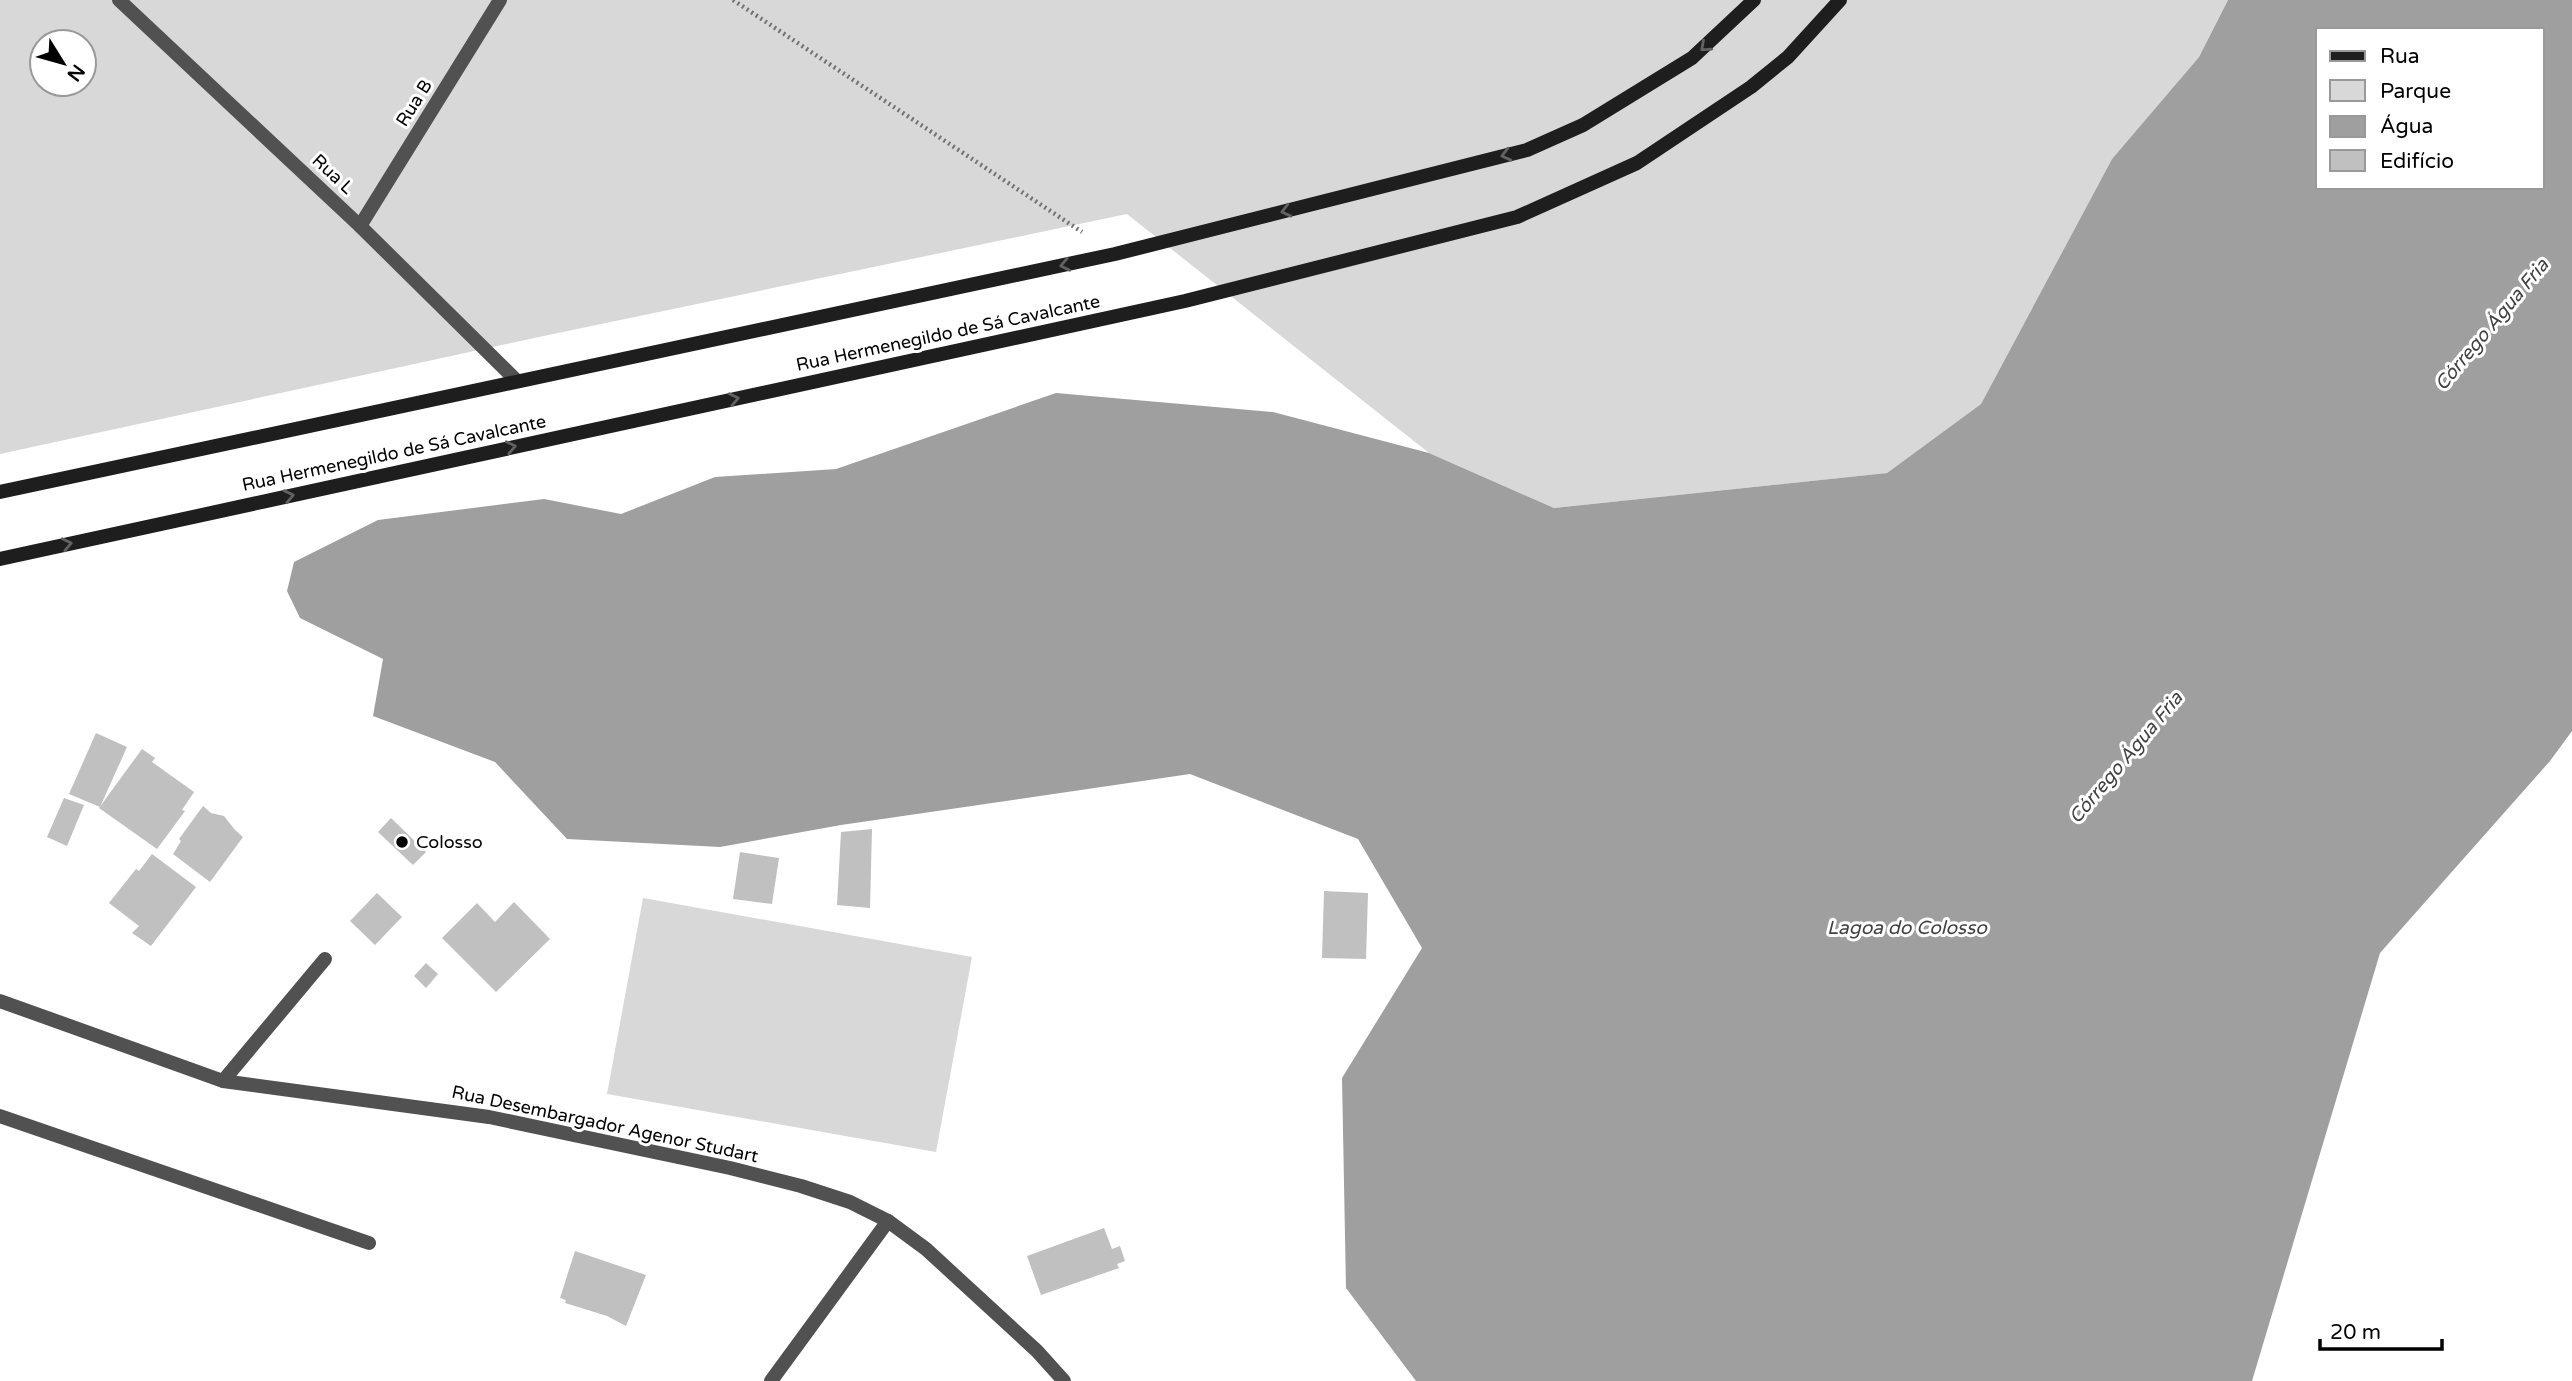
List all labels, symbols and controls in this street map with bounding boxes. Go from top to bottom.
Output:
north arrow [28,28,98,98]
legend [2316,28,2544,189]
one-way arrow [1700,39,1713,51]
text: Rua [2380,44,2420,69]
text: N [62,60,89,85]
street label: Rua B [391,76,437,130]
text: Parque [2380,79,2451,104]
text: Água [2380,114,2433,139]
one-way arrow [1500,147,1512,161]
street label: Rua L [308,149,359,199]
text: Edifício [2380,149,2454,174]
one-way arrow [1280,203,1292,217]
water label: Córrego Água Fria [2430,253,2554,395]
one-way arrow [1059,256,1071,271]
street label: Rua Hermenegildo de Sá Cavalcante [794,290,1102,376]
one-way arrow [728,393,740,408]
street label: Rua Hermenegildo de Sá Cavalcante [240,410,548,496]
one-way arrow [505,441,517,456]
one-way arrow [283,489,295,504]
one-way arrow [61,538,73,553]
water label: Córrego Água Fria [2064,686,2188,828]
place label: Colosso [416,831,483,853]
marker: Colosso [394,834,410,850]
water label: Lagoa do Colosso [1827,917,1988,939]
street label: Rua Desembargador Agenor Studart [450,1081,760,1167]
scale bar [2320,1308,2442,1352]
text: 20 m [2330,1320,2381,1345]

